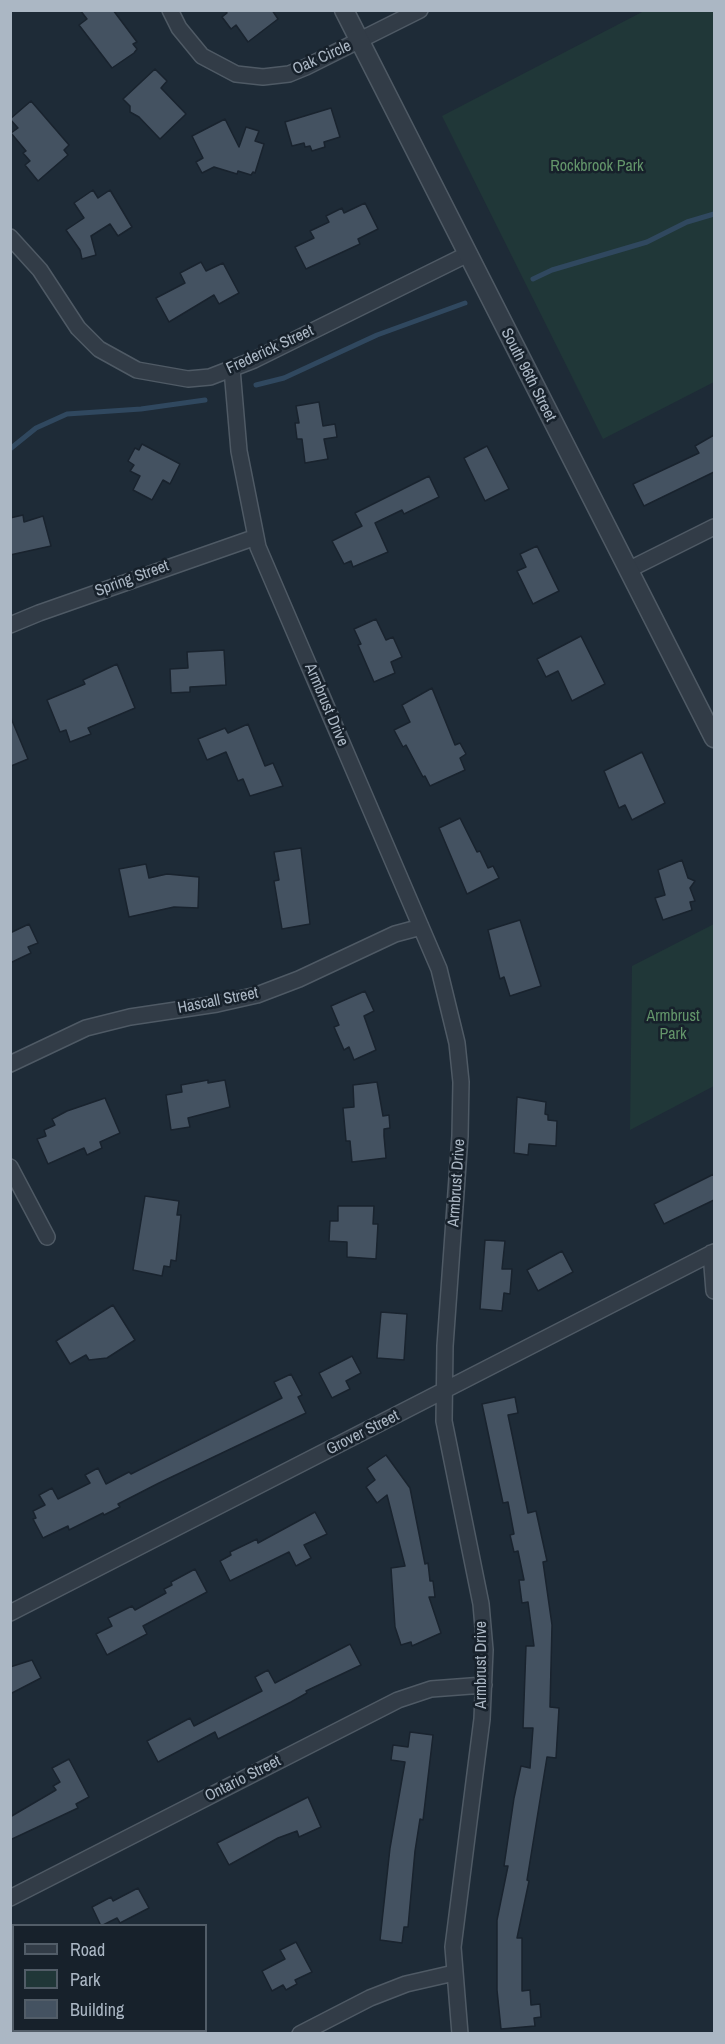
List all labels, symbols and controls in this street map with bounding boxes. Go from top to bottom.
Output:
street label: Oak Circle [290,37,354,79]
park label: Rockbrook Park [550,157,644,177]
street label: Frederick Street [223,321,317,379]
street label: South 96th Street [496,325,560,425]
street label: Spring Street [92,557,172,601]
street label: Armbrust Drive [300,661,352,749]
street label: Hascall Street [176,984,260,1018]
park label: Armbrust Park [646,1007,700,1045]
street label: Armbrust Drive [444,1138,470,1228]
street label: Grover Street [324,1407,402,1459]
street label: Armbrust Drive [472,1621,492,1709]
street label: Ontario Street [202,1752,284,1806]
legend [12,1924,207,2032]
text: Road [70,1937,105,1962]
text: Park [70,1967,100,1992]
text: Building [70,1997,124,2022]

